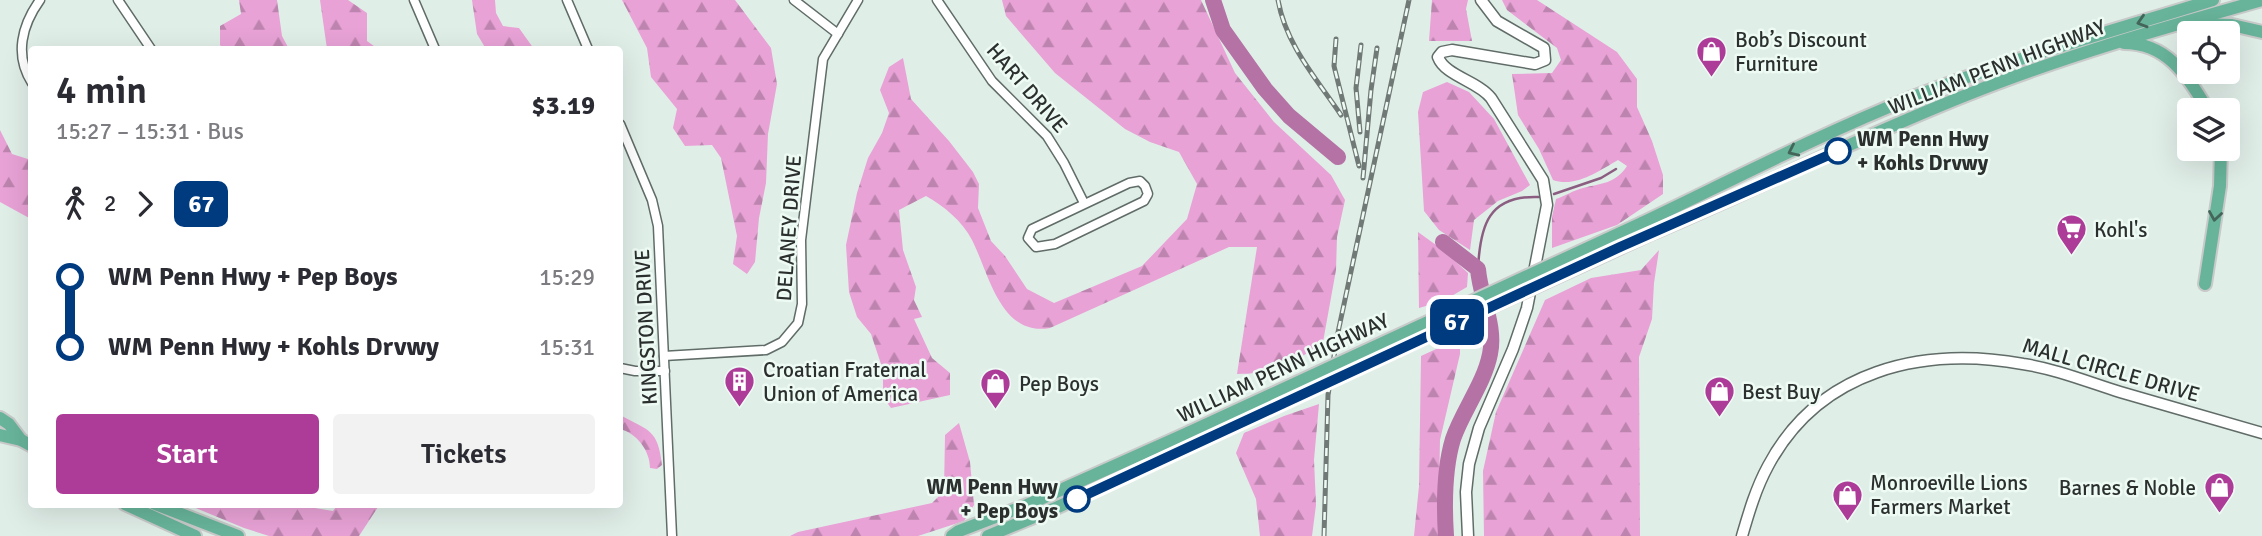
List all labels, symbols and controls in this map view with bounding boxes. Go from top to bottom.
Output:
street label: WILLIAM PENN HIGHWAY [1885,13,2110,120]
one-way arrow [2136,13,2148,28]
map controls [2177,21,2240,161]
button: locate [2177,21,2240,84]
place label: Bob’s Discount Furniture [1735,27,1867,77]
shop icon: Bob’s Discount Furniture [1695,35,1729,79]
street label: HART DRIVE [981,38,1073,138]
text: 4 min [56,67,147,114]
text: $3.19 [531,90,595,122]
button: layers [2177,98,2240,161]
text: 15:27 – 15:31 · Bus [56,117,244,146]
place label: WM Penn Hwy + Kohls Drvwy [1857,126,1989,176]
marker: WM Penn Hwy + Kohls Drvwy [1825,138,1851,164]
one-way arrow [1788,142,1800,156]
street label: DELANEY DRIVE [771,154,807,302]
icon: walk [56,185,94,223]
icon: forward [126,185,164,223]
text: 2 [104,189,116,218]
text: 67 [188,189,214,219]
one-way arrow [2208,211,2223,222]
supermarket icon: Kohl's [2054,213,2088,257]
place label: Kohl's [2094,217,2148,243]
street label: KINGSTON DRIVE [629,248,663,406]
text: WM Penn Hwy + Pep Boys [108,261,398,293]
text: 15:29 [539,263,595,292]
line badge: 67 [1426,299,1488,345]
street label: WILLIAM PENN HIGHWAY [1173,307,1393,429]
text: 67 [1444,307,1470,337]
text: WM Penn Hwy + Kohls Drvwy [108,331,439,363]
street label: MALL CIRCLE DRIVE [2019,332,2203,408]
text: 15:31 [539,333,595,362]
place label: Croatian Fraternal Union of America [763,357,926,407]
building icon: Croatian Fraternal Union of America [723,365,757,409]
shop icon: Pep Boys [979,367,1013,411]
place label: Pep Boys [1019,371,1099,397]
shop icon: Best Buy [1702,375,1736,419]
place label: Best Buy [1742,379,1821,405]
button: Start [56,414,319,494]
button: Tickets [333,414,595,494]
place label: Monroeville Lions Farmers Market [1870,470,2028,520]
shop icon: Barnes & Noble [2202,471,2236,515]
place label: WM Penn Hwy + Pep Boys [926,474,1059,524]
place label: Barnes & Noble [2059,475,2196,501]
shop icon: Monroeville Lions Farmers Market [1830,478,1864,522]
marker: WM Penn Hwy + Pep Boys [1064,486,1090,512]

